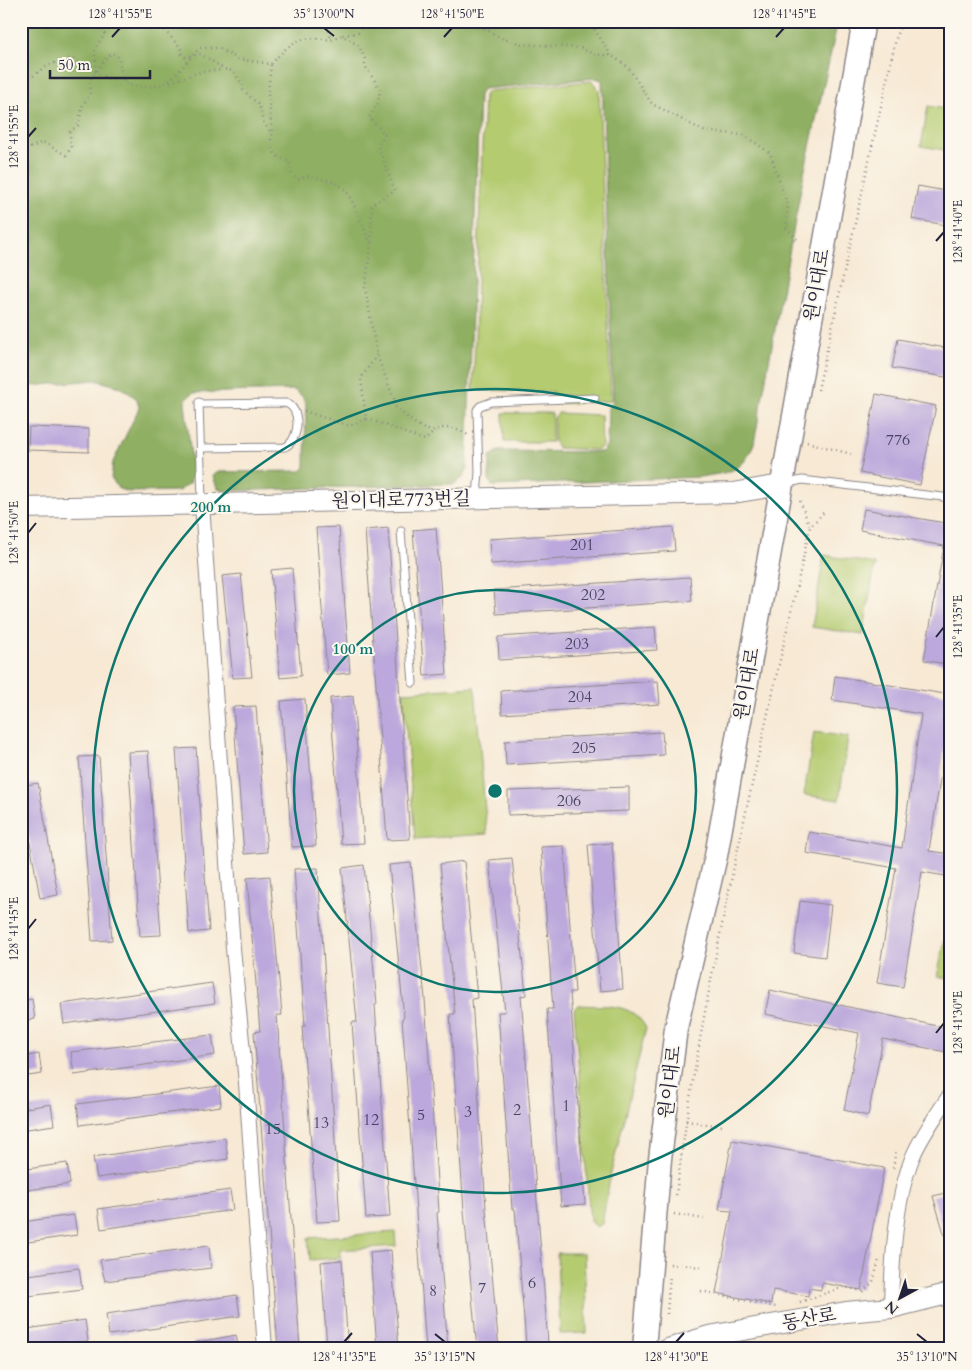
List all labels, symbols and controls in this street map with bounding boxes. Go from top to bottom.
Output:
text: 128°41'55"E [88,6,152,22]
text: 35°13'00"N [294,6,355,22]
text: 128°41'50"E [420,6,484,22]
text: 128°41'45"E [752,6,816,22]
scale bar [50,48,150,80]
text: 50 m [58,55,90,75]
text: 128°41'55"E [6,105,22,169]
text: 128°41'40"E [950,200,966,264]
street label: 원이대로 [798,247,836,323]
house number: 776 [886,429,910,451]
street label: 원이대로773번길 [331,486,471,514]
text: 200 m [191,497,232,517]
text: 128°41'50"E [6,501,22,565]
house number: 201 [570,534,594,556]
house number: 202 [581,584,605,606]
text: 128°41'35"E [950,595,966,659]
house number: 203 [565,633,589,655]
text: 100 m [333,639,374,659]
street label: 원이대로 [728,646,766,722]
house number: 204 [568,686,592,708]
house number: 205 [572,737,596,759]
centre of rings [486,782,504,800]
house number: 206 [557,790,581,812]
text: 128°41'45"E [6,897,22,961]
text: 128°41'30"E [950,991,966,1055]
street label: 원이대로 [653,1044,687,1120]
house number: 1 [562,1095,570,1117]
house number: 2 [513,1099,521,1121]
house number: 3 [464,1101,472,1123]
house number: 5 [417,1104,425,1126]
house number: 12 [363,1109,379,1131]
house number: 13 [313,1112,329,1134]
house number: 15 [265,1118,281,1140]
house number: 6 [528,1272,536,1294]
north arrow [874,1272,924,1322]
house number: 7 [478,1277,486,1299]
house number: 8 [429,1280,437,1302]
text: N [881,1296,903,1319]
street label: 동산로 [780,1301,838,1337]
text: 128°41'35"E [312,1349,376,1365]
text: 35°13'15"N [415,1349,476,1365]
text: 128°41'30"E [644,1349,708,1365]
text: 35°13'10"N [897,1349,958,1365]

